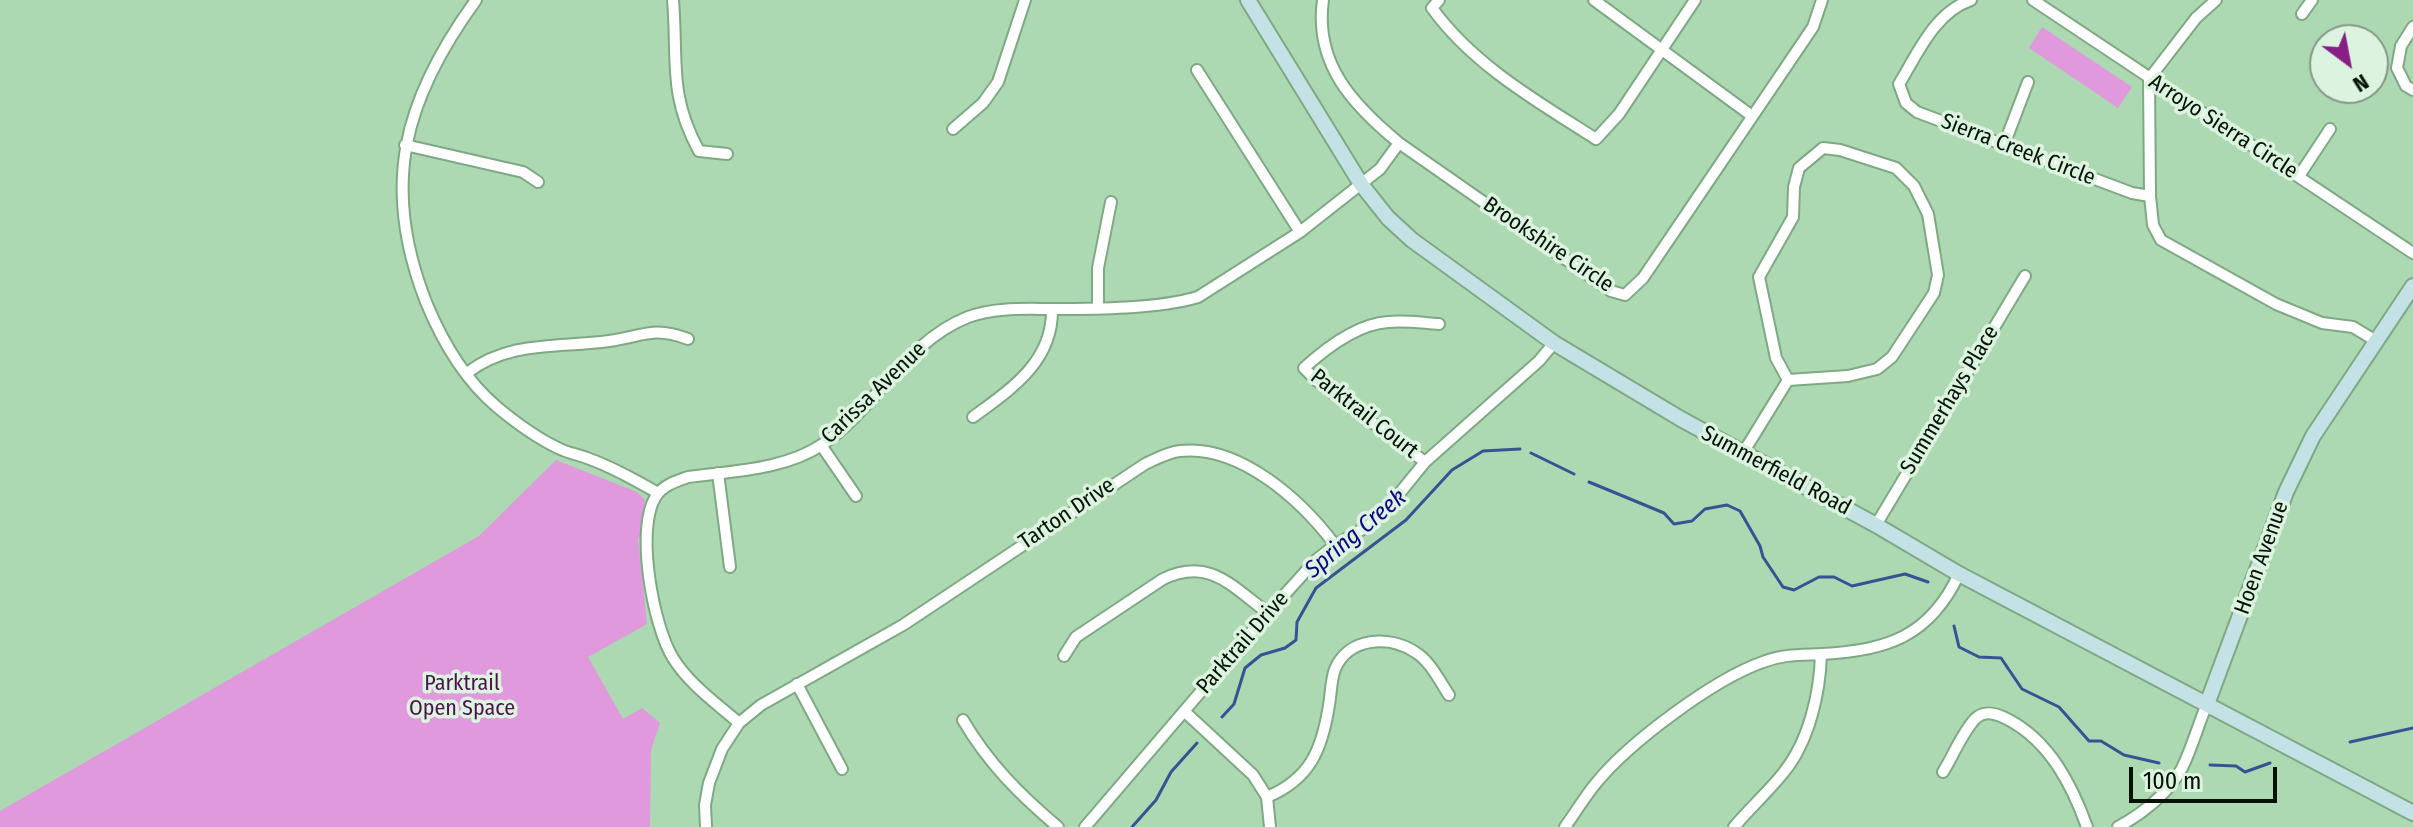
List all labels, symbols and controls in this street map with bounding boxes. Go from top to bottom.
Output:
north arrow [2309,24,2389,104]
text: N [2348,68,2374,98]
street label: Arroyo Sierra Circle [2144,69,2302,185]
street label: Sierra Creek Circle [1937,109,2099,191]
street label: Brookshire Circle [1478,192,1618,298]
street label: Summerhays Place [1895,321,2005,479]
street label: Carissa Avenue [816,336,932,450]
street label: Parktrail Court [1305,364,1423,464]
street label: Summerfield Road [1697,421,1855,521]
street label: Tarton Drive [1014,472,1120,556]
water label: Spring Creek [1300,483,1412,585]
street label: Hoen Avenue [2229,498,2295,618]
street label: Parktrail Drive [1191,586,1295,700]
park label: Parktrail Open Space [409,671,515,722]
scale bar [2133,751,2281,801]
text: 100 m [2143,767,2201,795]

